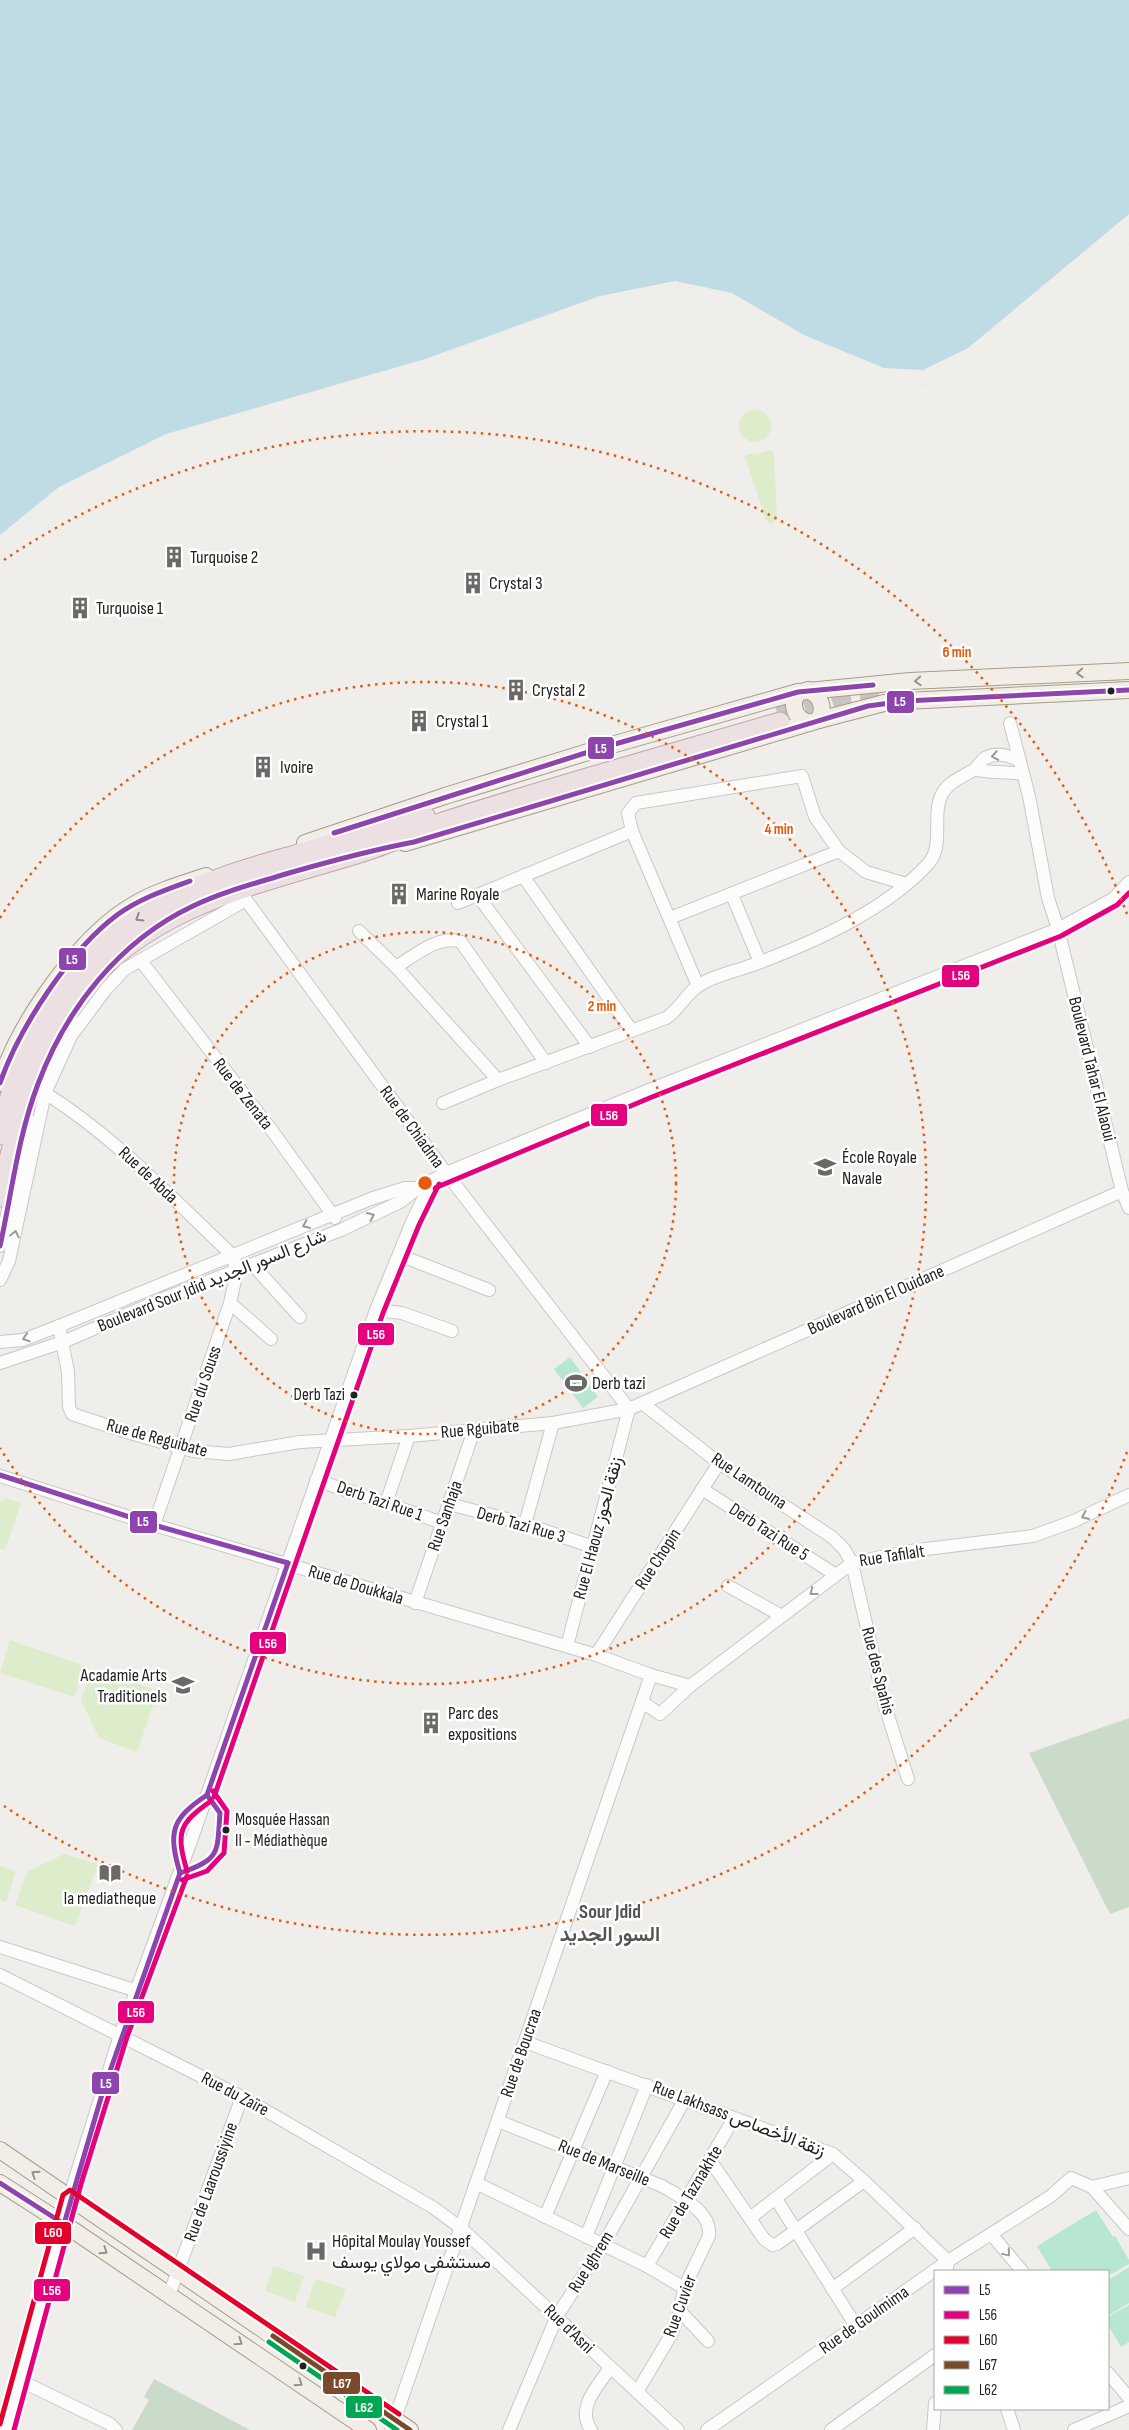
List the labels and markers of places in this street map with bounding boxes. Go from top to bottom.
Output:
building icon: Turquoise 2 [161,544,187,570]
place label: Turquoise 2 [190,547,258,568]
building icon: Crystal 3 [460,570,486,596]
place label: Crystal 3 [489,573,542,594]
building icon: Turquoise 1 [67,595,93,621]
place label: Turquoise 1 [96,598,164,619]
building icon: Crystal 2 [503,677,529,703]
place label: Crystal 2 [532,680,585,701]
unlabelled marker [1106,686,1116,696]
building icon: Crystal 1 [406,708,432,734]
place label: Crystal 1 [436,711,489,732]
building icon: Ivoire [250,754,276,780]
place label: Ivoire [280,757,313,778]
building icon: Marine Royale [386,881,412,907]
place label: Marine Royale [416,884,500,905]
place label: École Royale Navale [842,1147,917,1189]
school or university icon: École Royale Navale [812,1154,838,1180]
centre of rings [416,1174,434,1192]
sports icon: Derb tazi [563,1370,589,1396]
place label: Derb tazi [592,1373,646,1394]
place label: Derb Tazi [294,1385,345,1405]
marker: Derb Tazi [349,1390,359,1400]
place label: Acadamie Arts Traditionels [79,1665,167,1707]
school or university icon: Acadamie Arts Traditionels [170,1672,196,1698]
place label: Parc des expositions [448,1703,517,1745]
building icon: Parc des expositions [418,1710,444,1736]
place label: Mosquée Hassan II - Médiathèque [235,1810,330,1851]
marker: Mosquée Hassan II - Médiathèque [221,1825,231,1835]
library icon: la mediatheque [97,1860,123,1886]
place label: la mediatheque [64,1888,156,1909]
place label: Hôpital Moulay Youssef مستشفى مولاي يوسف [332,2231,491,2277]
hospital icon: Hôpital Moulay Youssef مستشفى مولاي يوسف [303,2238,329,2264]
unlabelled marker [298,2361,308,2371]

